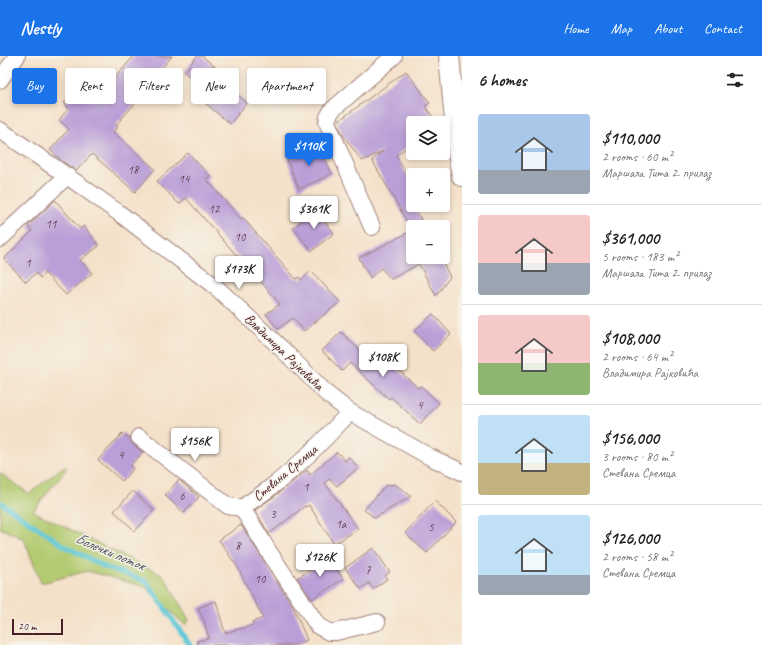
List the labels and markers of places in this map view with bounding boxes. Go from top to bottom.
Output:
pin: $110K [281,133,337,167]
pin: $361K [286,196,342,230]
pin: $173K [211,256,267,290]
pin: $108K [355,344,411,378]
pin: $156K [167,428,223,462]
pin: $126K [292,544,348,578]

